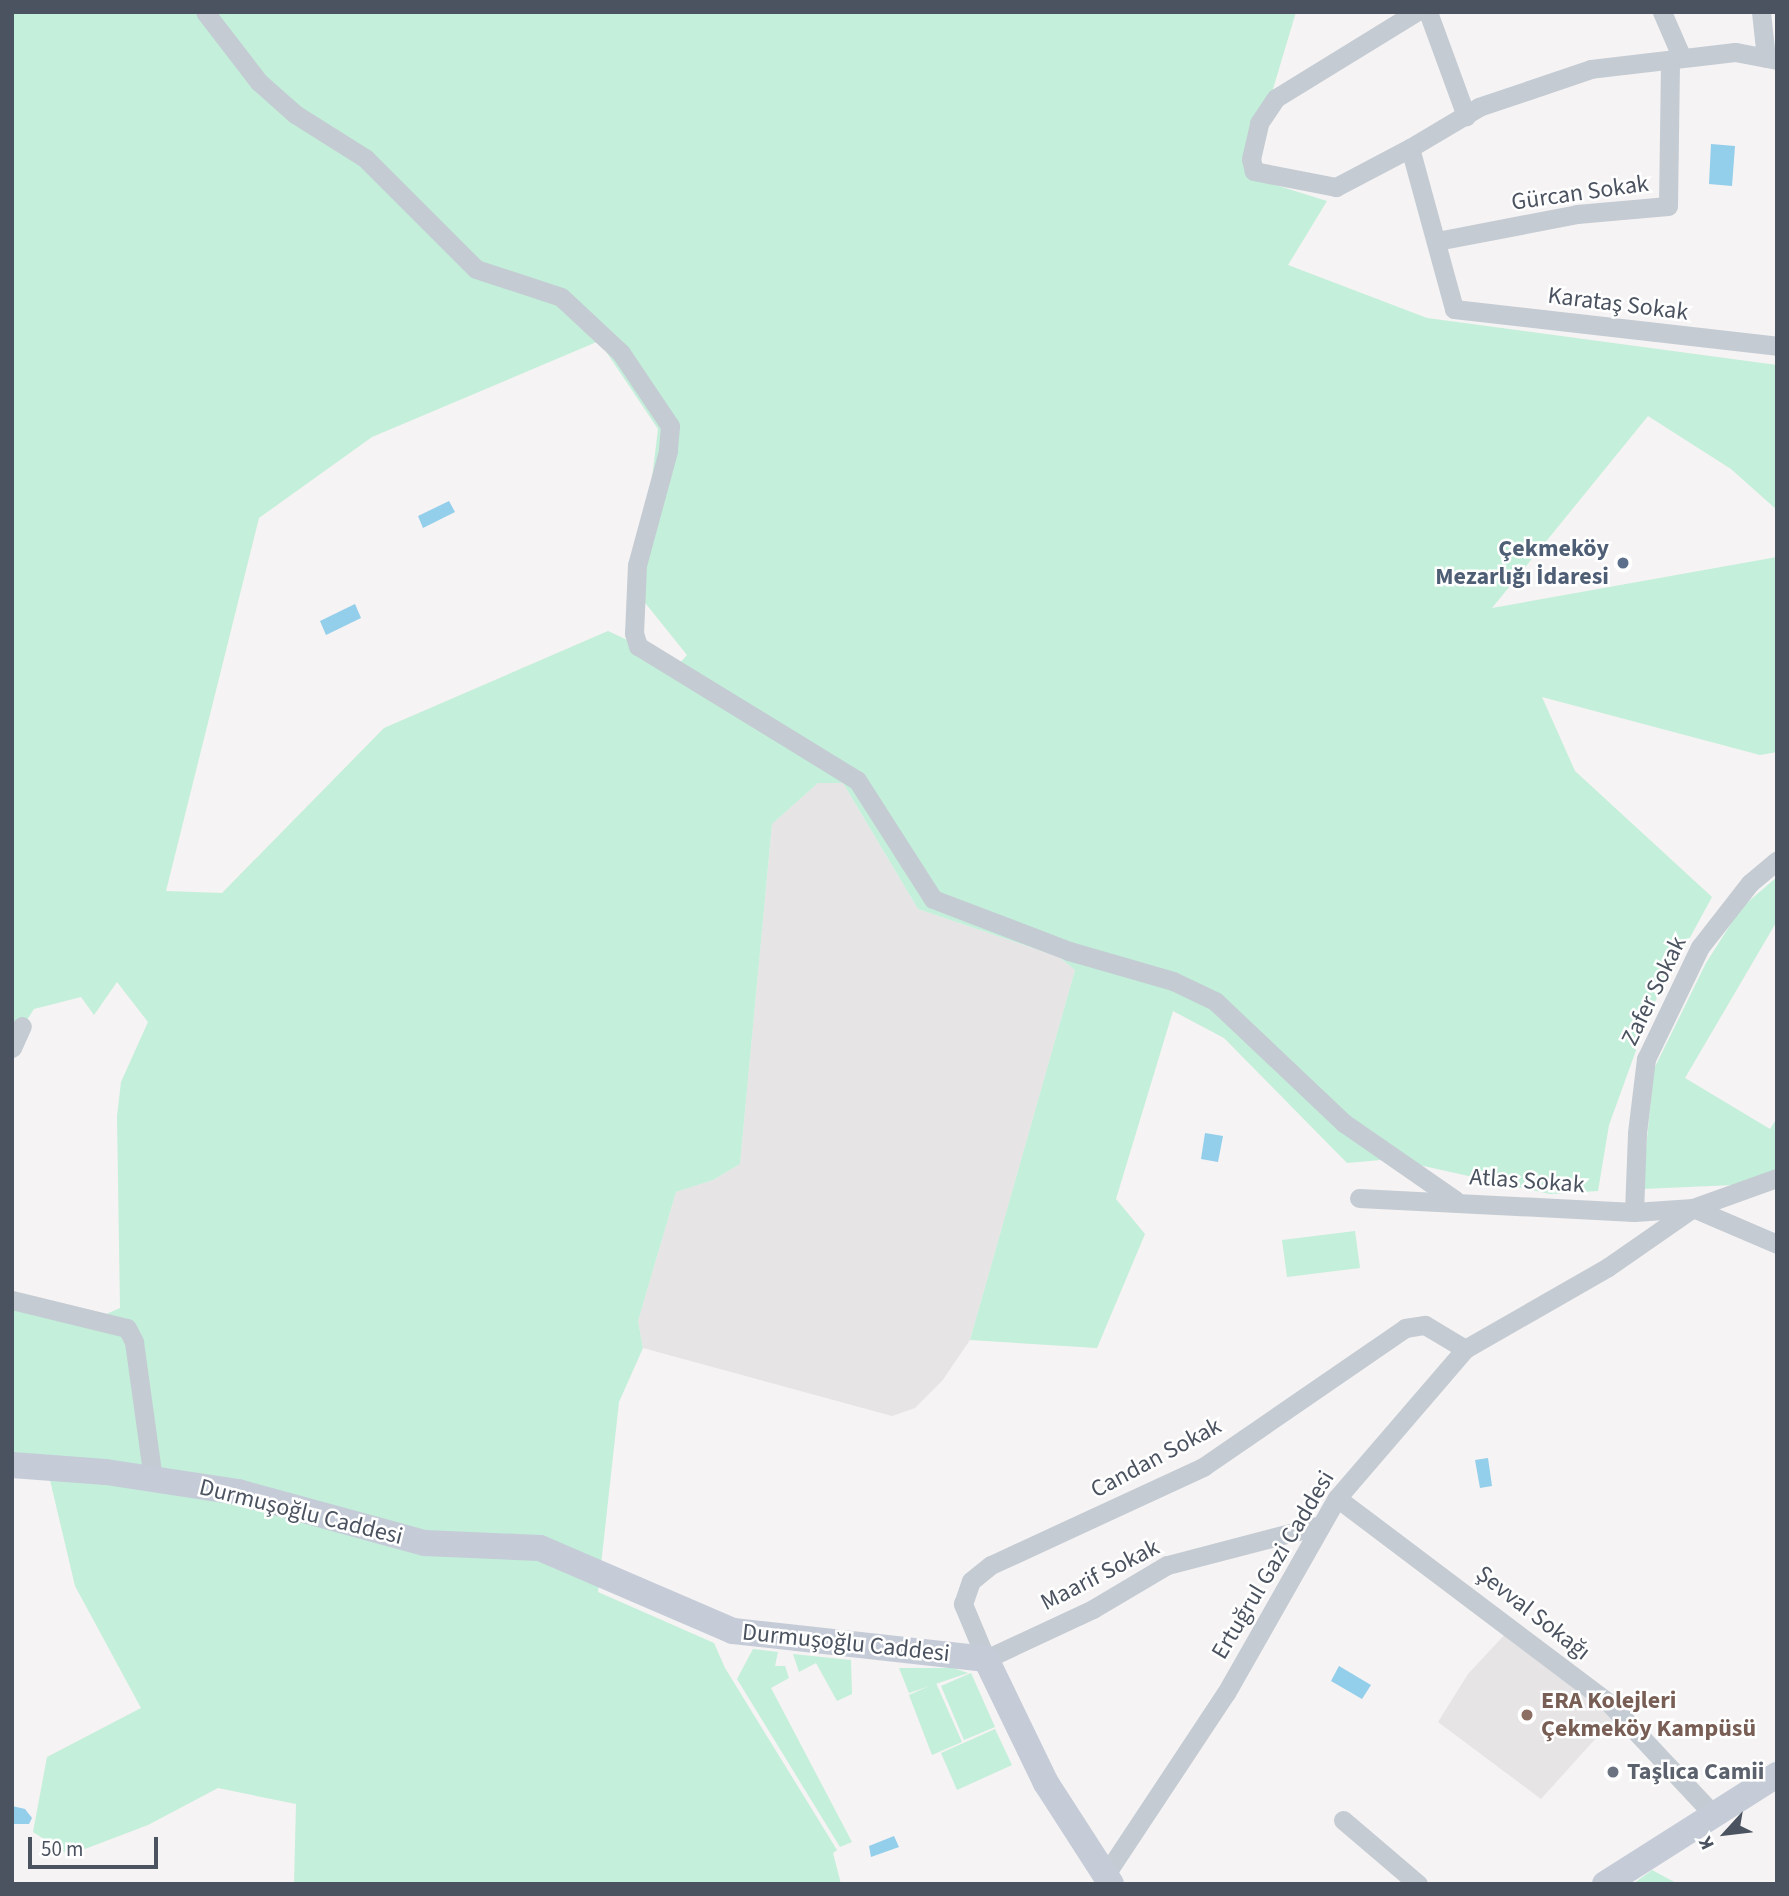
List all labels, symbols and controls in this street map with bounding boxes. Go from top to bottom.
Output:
street label: Gürcan Sokak [1510,169,1650,217]
street label: Karataş Sokak [1546,281,1690,327]
place label: Çekmeköy Mezarlığı İdaresi [1435,535,1609,591]
marker: Çekmeköy Mezarlığı İdaresi [1615,555,1631,571]
street label: Zafer Sokak [1615,932,1693,1050]
street label: Atlas Sokak [1468,1163,1586,1199]
street label: Candan Sokak [1086,1412,1226,1504]
street label: Ertuğrul Gazi Caddesi [1205,1466,1341,1664]
street label: Durmuşoğlu Caddesi [196,1473,406,1551]
street label: Maarif Sokak [1036,1533,1164,1617]
street label: Şevval Sokağı [1470,1559,1596,1667]
street label: Durmuşoğlu Caddesi [741,1618,951,1668]
place label: ERA Kolejleri Çekmeköy Kampüsü [1541,1687,1756,1743]
marker: ERA Kolejleri Çekmeköy Kampüsü [1519,1707,1535,1723]
place label: Taşlıca Camii [1627,1758,1764,1786]
marker: Taşlıca Camii [1605,1764,1621,1780]
north arrow [1691,1798,1761,1868]
scale bar [32,1822,161,1866]
text: K [1692,1831,1722,1854]
text: 50 m [41,1834,83,1864]

